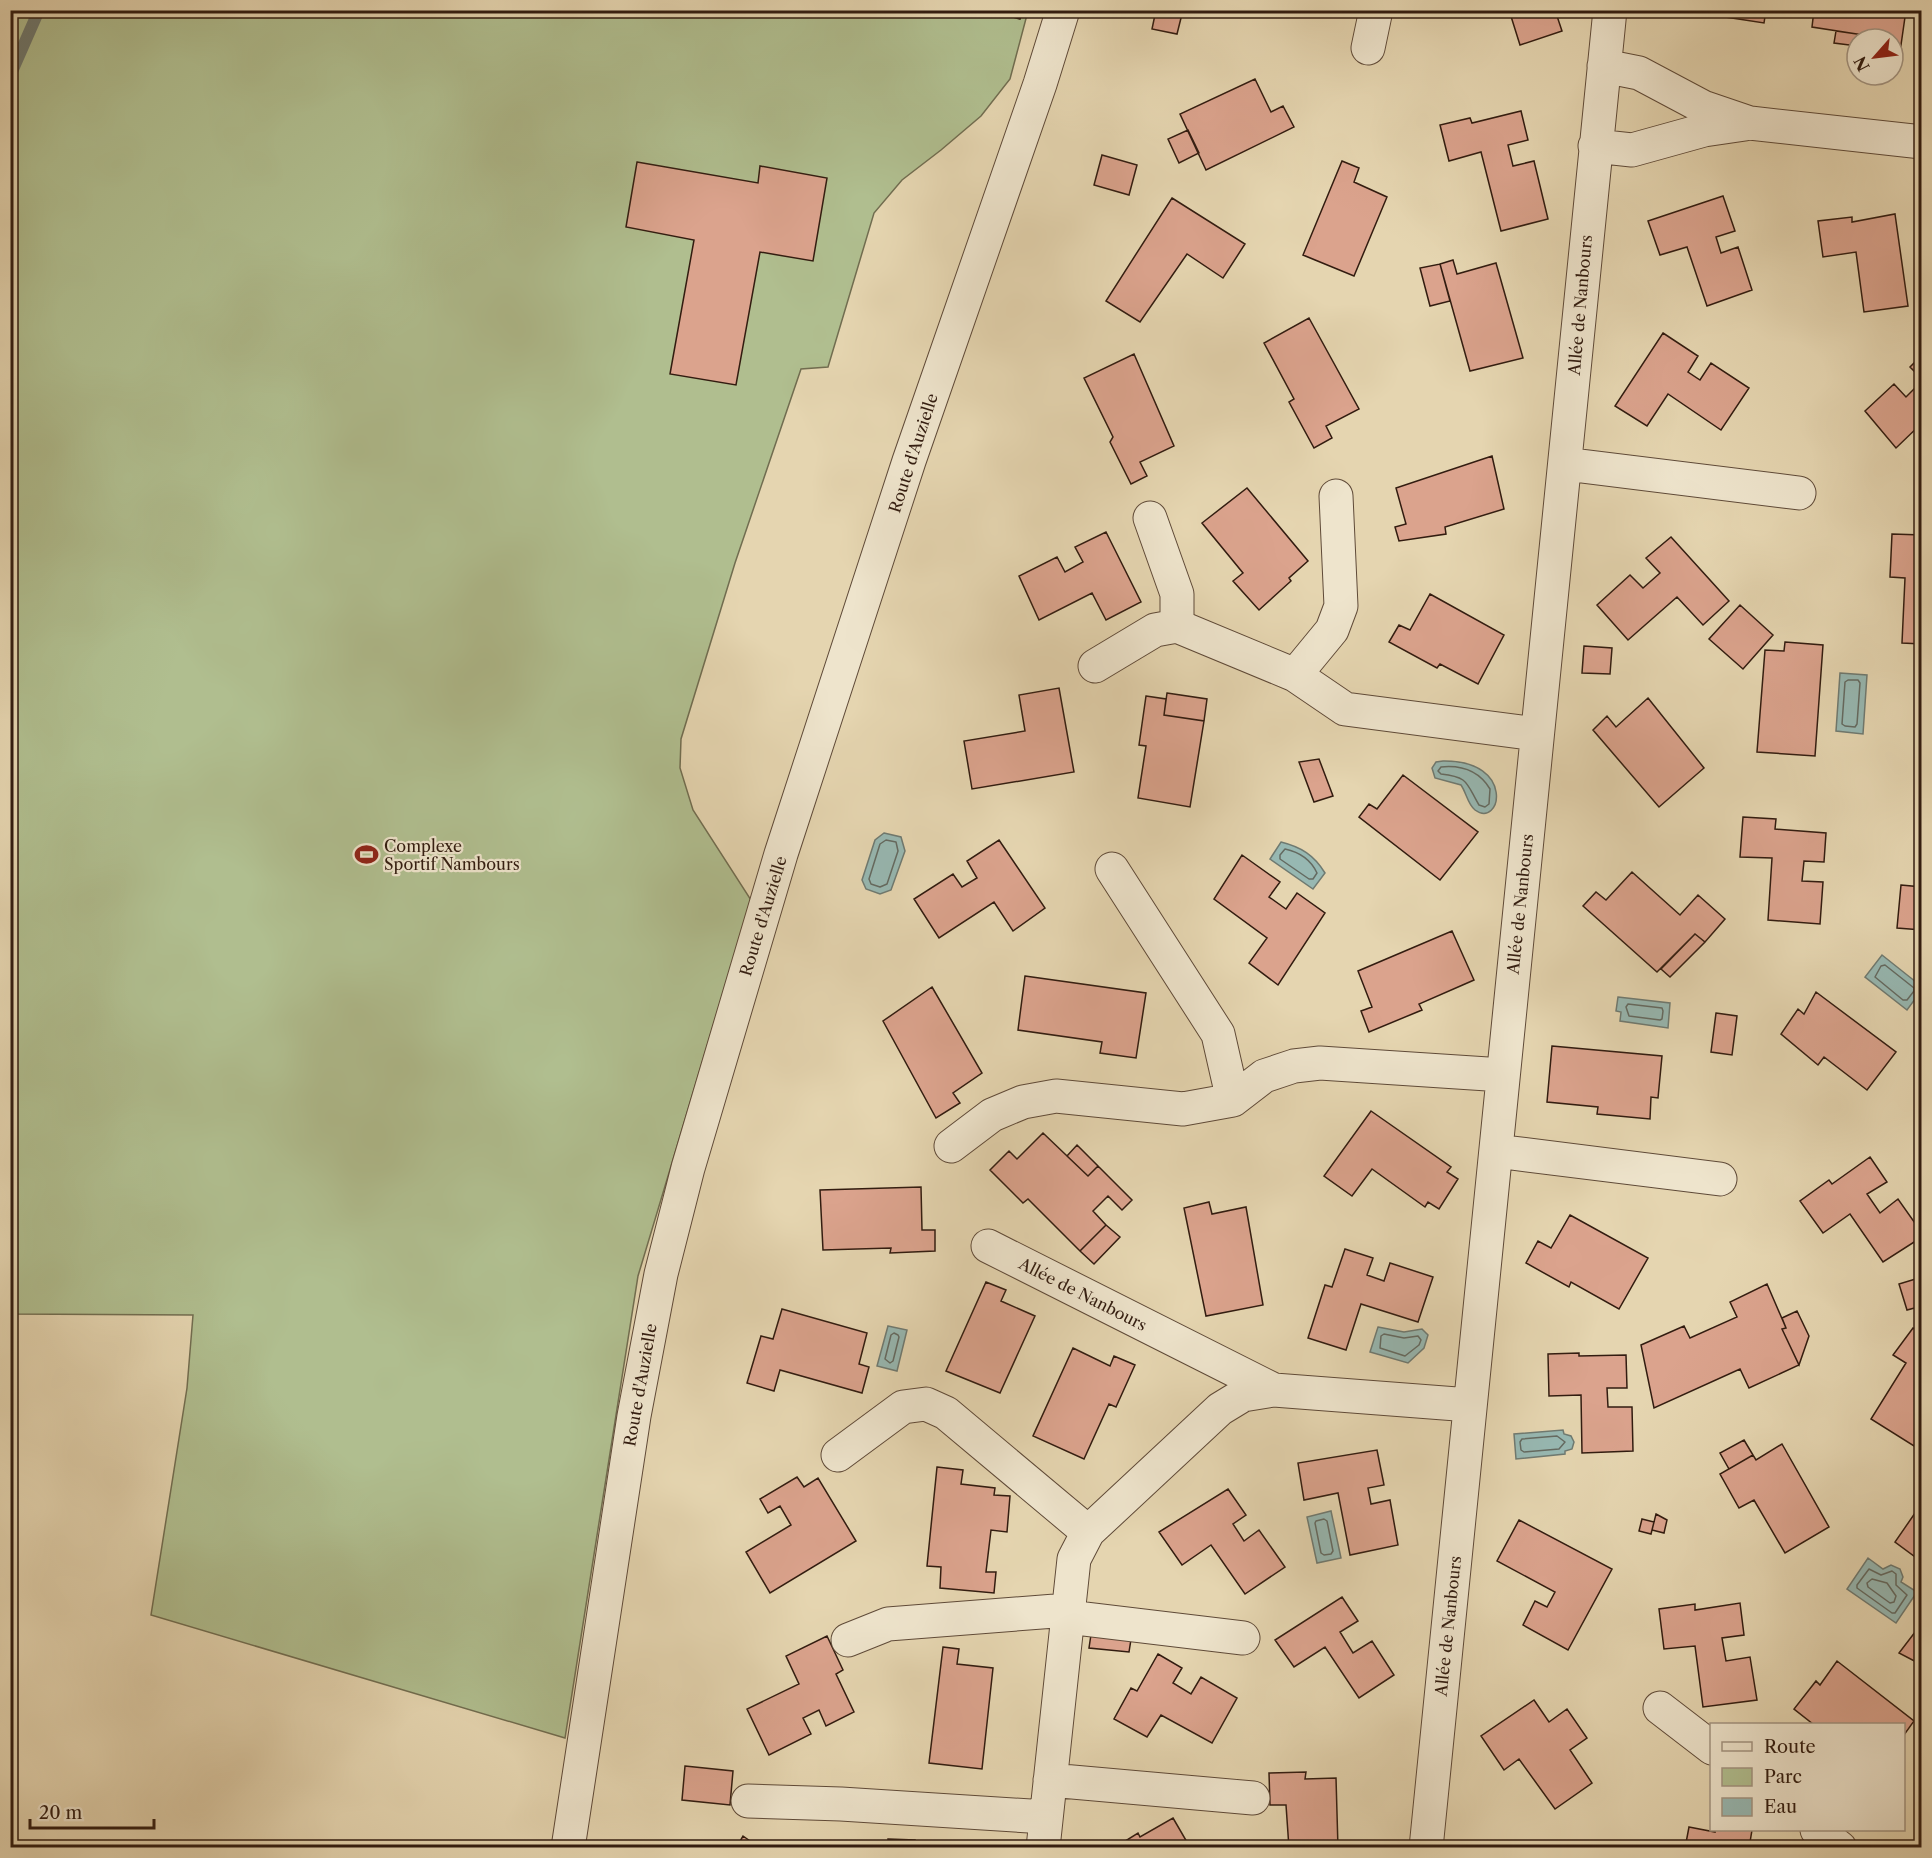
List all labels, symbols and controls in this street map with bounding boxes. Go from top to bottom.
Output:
north arrow [1845,27,1905,87]
text: N [1850,53,1874,75]
street label: Allée de Nanbours [1564,234,1596,377]
street label: Route d'Auzielle [884,391,942,515]
street label: Allée de Nanbours [1503,833,1537,976]
place label: Complexe Sportif Nambours [384,836,520,874]
sports icon: Complexe Sportif Nambours [353,842,379,868]
street label: Route d'Auzielle [735,854,791,978]
street label: Allée de Nanbours [1015,1253,1150,1335]
street label: Route d'Auzielle [619,1322,661,1448]
street label: Allée de Nanbours [1431,1555,1465,1698]
legend [1710,1723,1905,1831]
text: Route [1764,1736,1816,1758]
text: Parc [1764,1766,1802,1788]
scale bar [30,1792,154,1830]
text: Eau [1764,1796,1797,1818]
text: 20 m [39,1802,83,1824]

